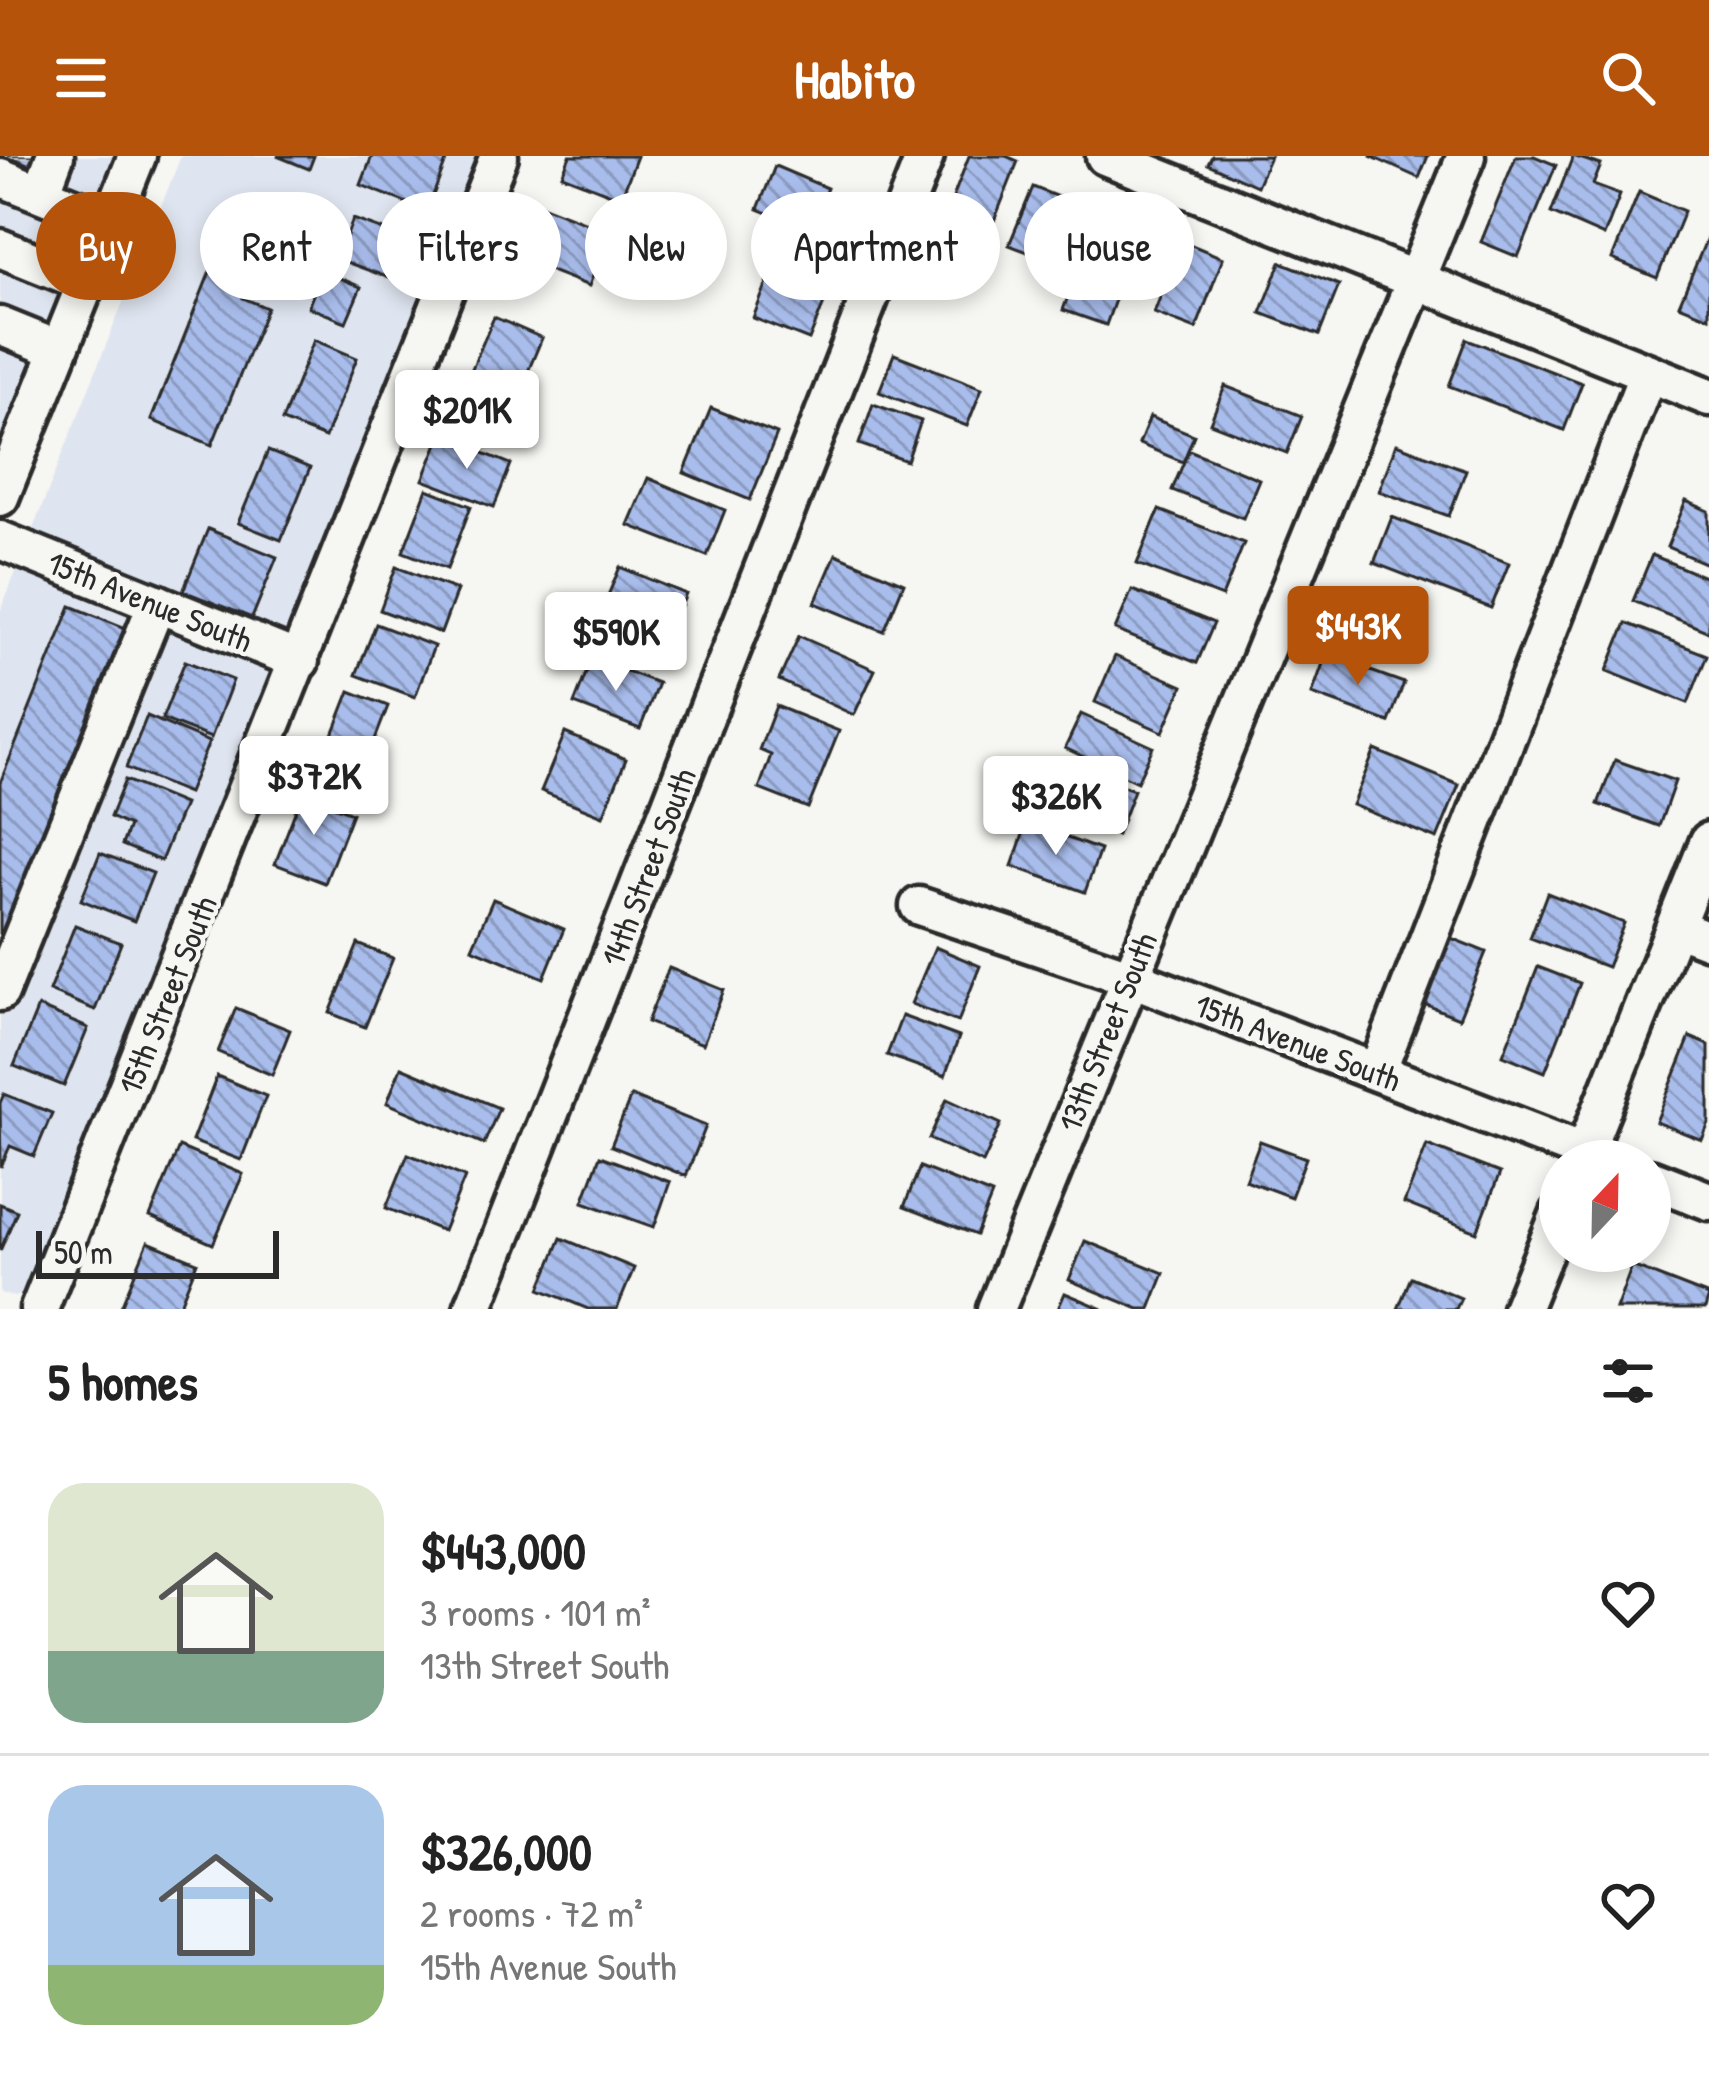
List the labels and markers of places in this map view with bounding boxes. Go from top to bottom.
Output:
pin: $201K [383,370,551,472]
pin: $443K [1274,586,1442,688]
pin: $590K [532,592,700,694]
pin: $372K [230,736,398,838]
pin: $326K [972,756,1140,858]

